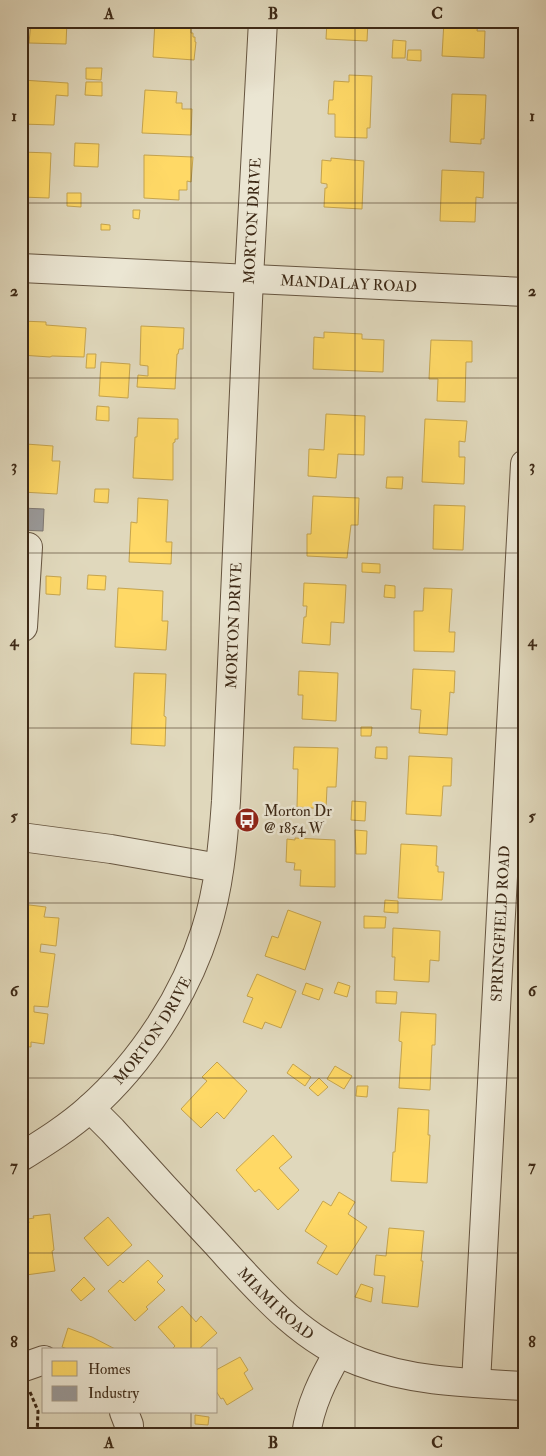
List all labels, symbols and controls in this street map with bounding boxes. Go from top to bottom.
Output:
text: A [103,4,115,24]
text: B [268,4,278,24]
text: C [431,4,443,24]
text: 1 [11,106,17,126]
text: 1 [529,106,535,126]
street label: MORTON DRIVE [239,157,265,285]
street label: MANDALAY ROAD [280,271,417,296]
text: 2 [10,281,18,301]
text: 2 [528,281,536,301]
text: 3 [11,456,17,476]
text: 3 [529,456,535,476]
street label: MORTON DRIVE [221,562,246,689]
text: 4 [9,631,20,651]
text: 4 [527,631,538,651]
place label: Morton Dr @ 1854 W [264,802,332,838]
text: 5 [10,806,18,826]
text: 5 [528,806,536,826]
bus stop icon: Morton Dr @ 1854 W [234,807,260,833]
street label: SPRINGFIELD ROAD [487,845,514,1002]
street label: MORTON DRIVE [109,973,196,1089]
text: 6 [10,981,20,1001]
text: 6 [528,981,538,1001]
text: 7 [10,1156,18,1176]
text: 7 [528,1156,536,1176]
street label: MIAMI ROAD [233,1263,318,1344]
text: 8 [10,1332,18,1352]
text: 8 [528,1332,536,1352]
legend [42,1348,218,1414]
text: Homes [88,1360,130,1379]
text: Industry [88,1384,139,1403]
text: A [103,1433,115,1453]
text: B [268,1433,278,1453]
text: C [431,1433,443,1453]

